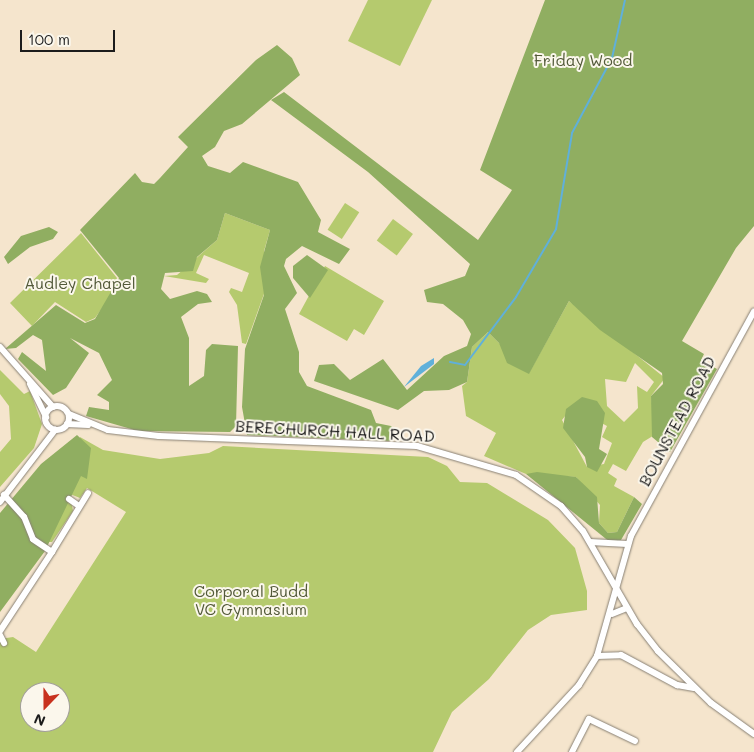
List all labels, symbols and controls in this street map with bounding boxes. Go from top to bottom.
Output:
scale bar [22,20,118,52]
text: 100 m [28,29,70,49]
park label: Friday Wood [534,50,632,70]
park label: Audley Chapel [24,273,136,293]
street label: BOUNSTEAD ROAD [635,353,719,489]
street label: BERECHURCH HALL ROAD [235,416,435,446]
park label: Corporal Budd VC Gymnasium [194,581,308,619]
north arrow [20,682,70,732]
text: N [31,710,48,731]

